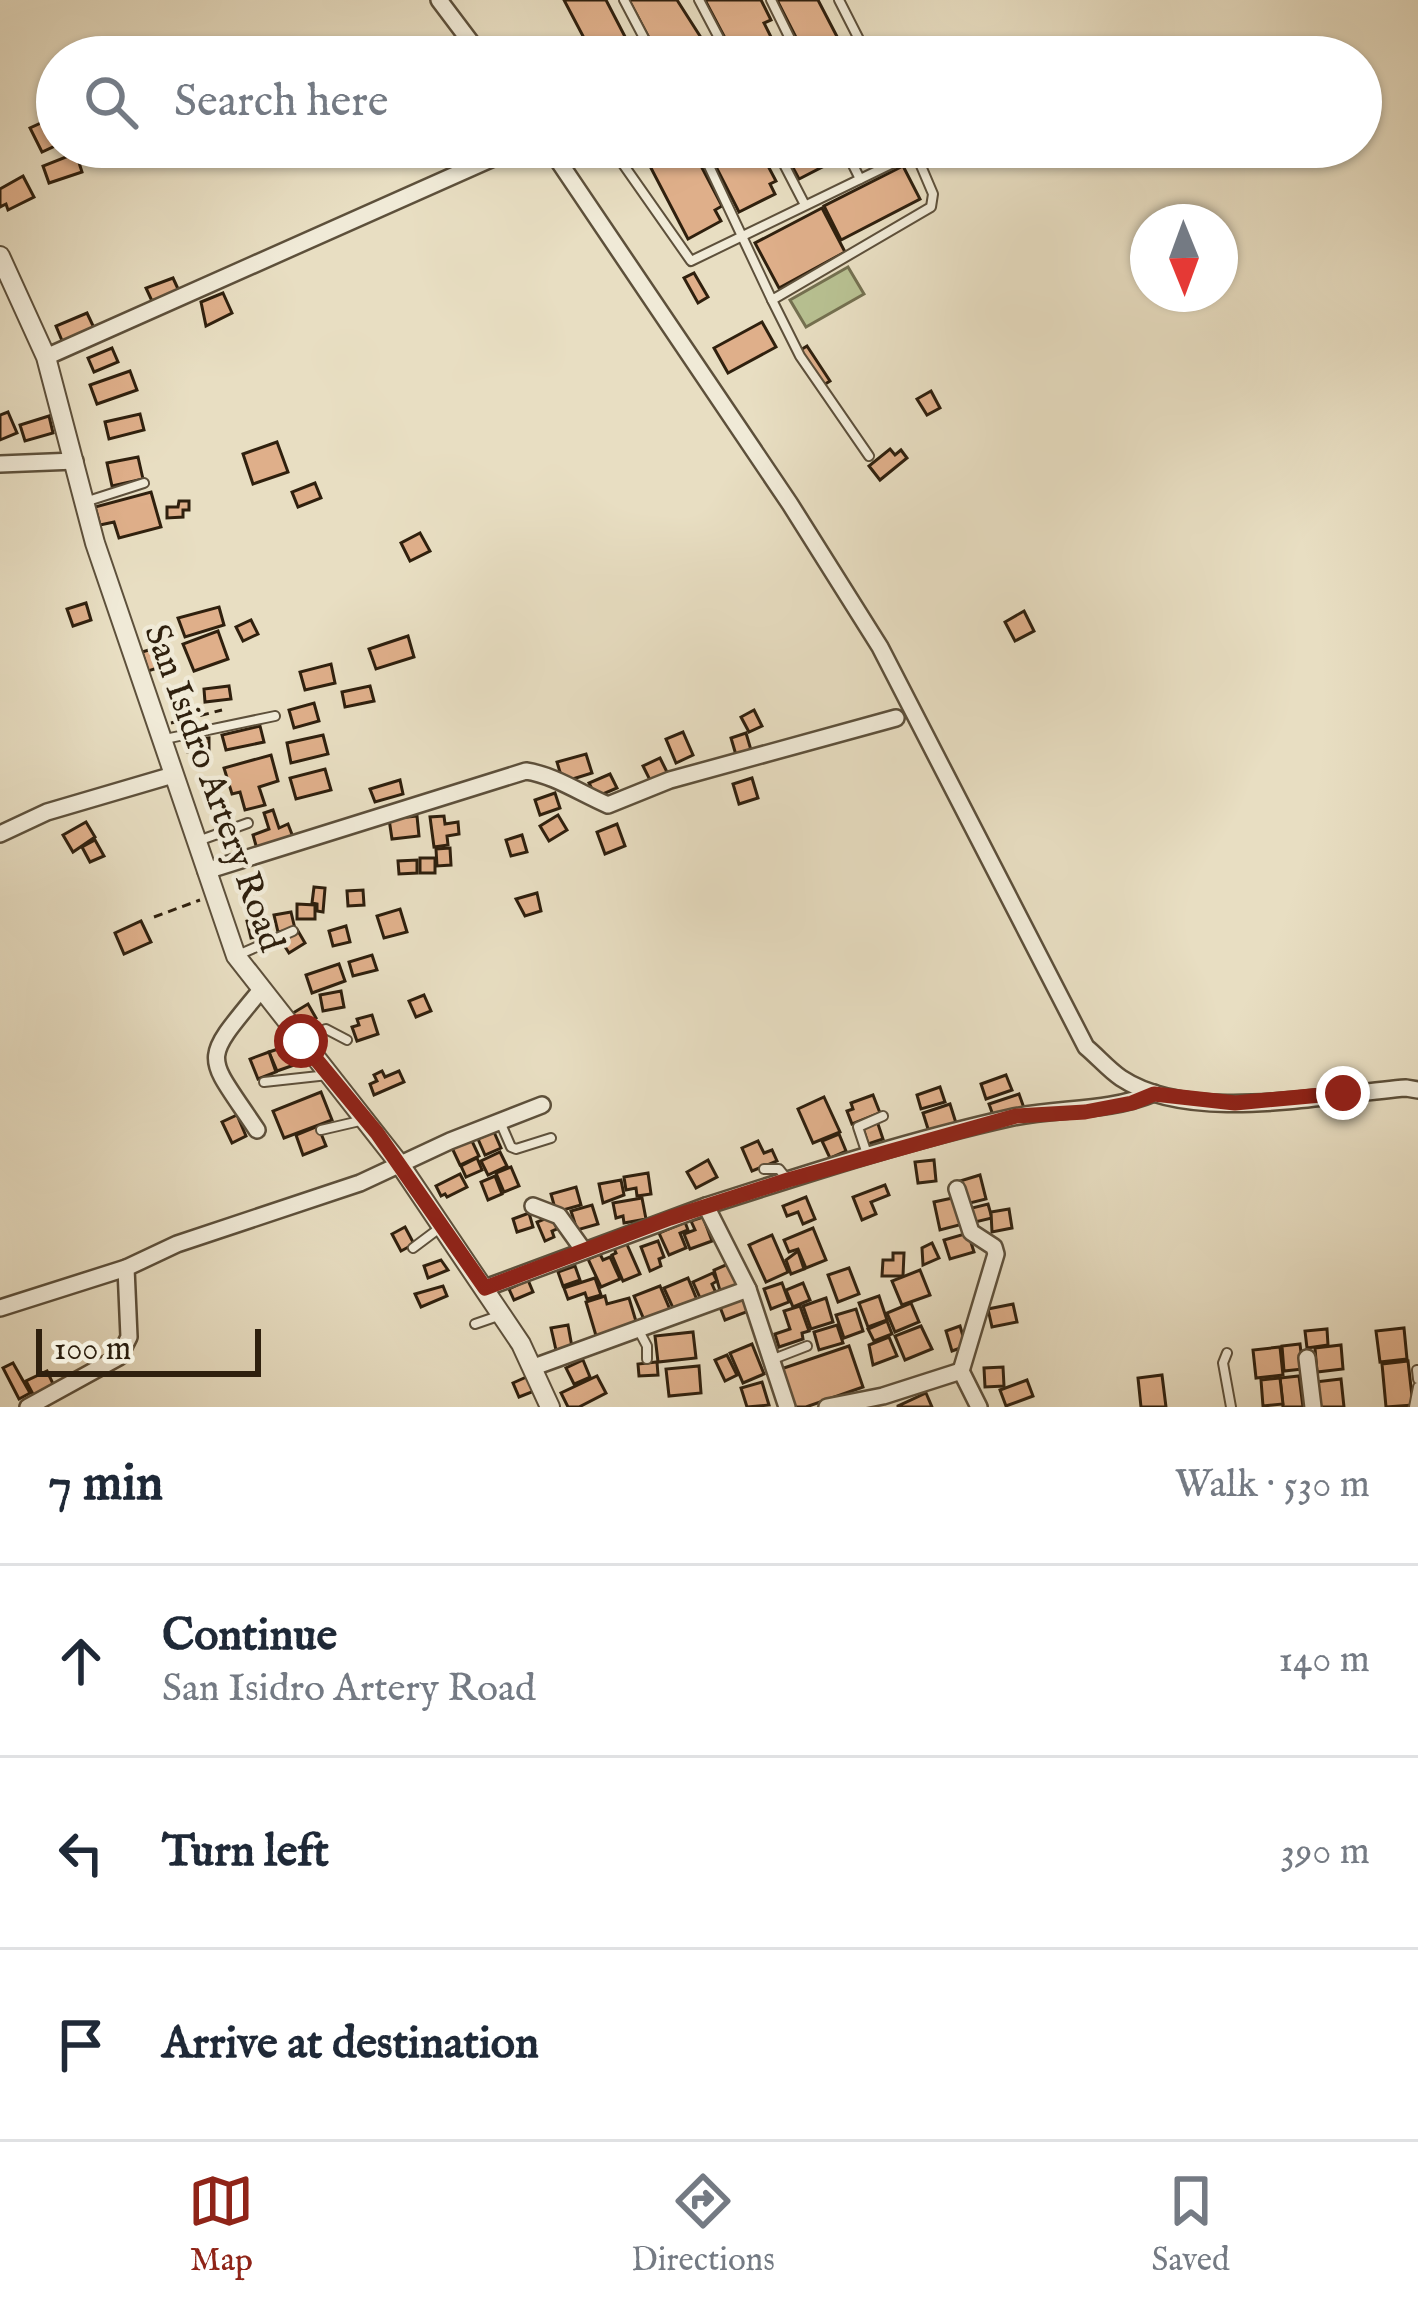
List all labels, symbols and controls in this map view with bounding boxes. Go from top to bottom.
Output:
search box [36,36,1382,168]
icon: search [78,69,144,135]
text: Search here [174,74,388,131]
north arrow [1130,204,1238,312]
street label: San Isidro Artery Road [133,618,294,959]
route start [274,1014,328,1068]
route end [1316,1066,1370,1120]
scale bar [36,1323,261,1376]
text: 100 m [54,1329,131,1371]
text: 7 min [48,1453,163,1518]
text: Walk · 530 m [1175,1461,1370,1510]
text: Continue [162,1608,337,1665]
icon: ahead [48,1628,114,1694]
text: 140 m [1279,1636,1370,1685]
text: San Isidro Artery Road [162,1665,536,1714]
icon: left [48,1820,114,1886]
text: Turn left [162,1824,329,1881]
text: 390 m [1281,1828,1370,1877]
icon: arrive [48,2012,114,2078]
text: Arrive at destination [162,2016,539,2073]
tab: Map [188,2168,254,2282]
tab: Directions [631,2168,775,2282]
tab: Saved [1152,2168,1230,2282]

